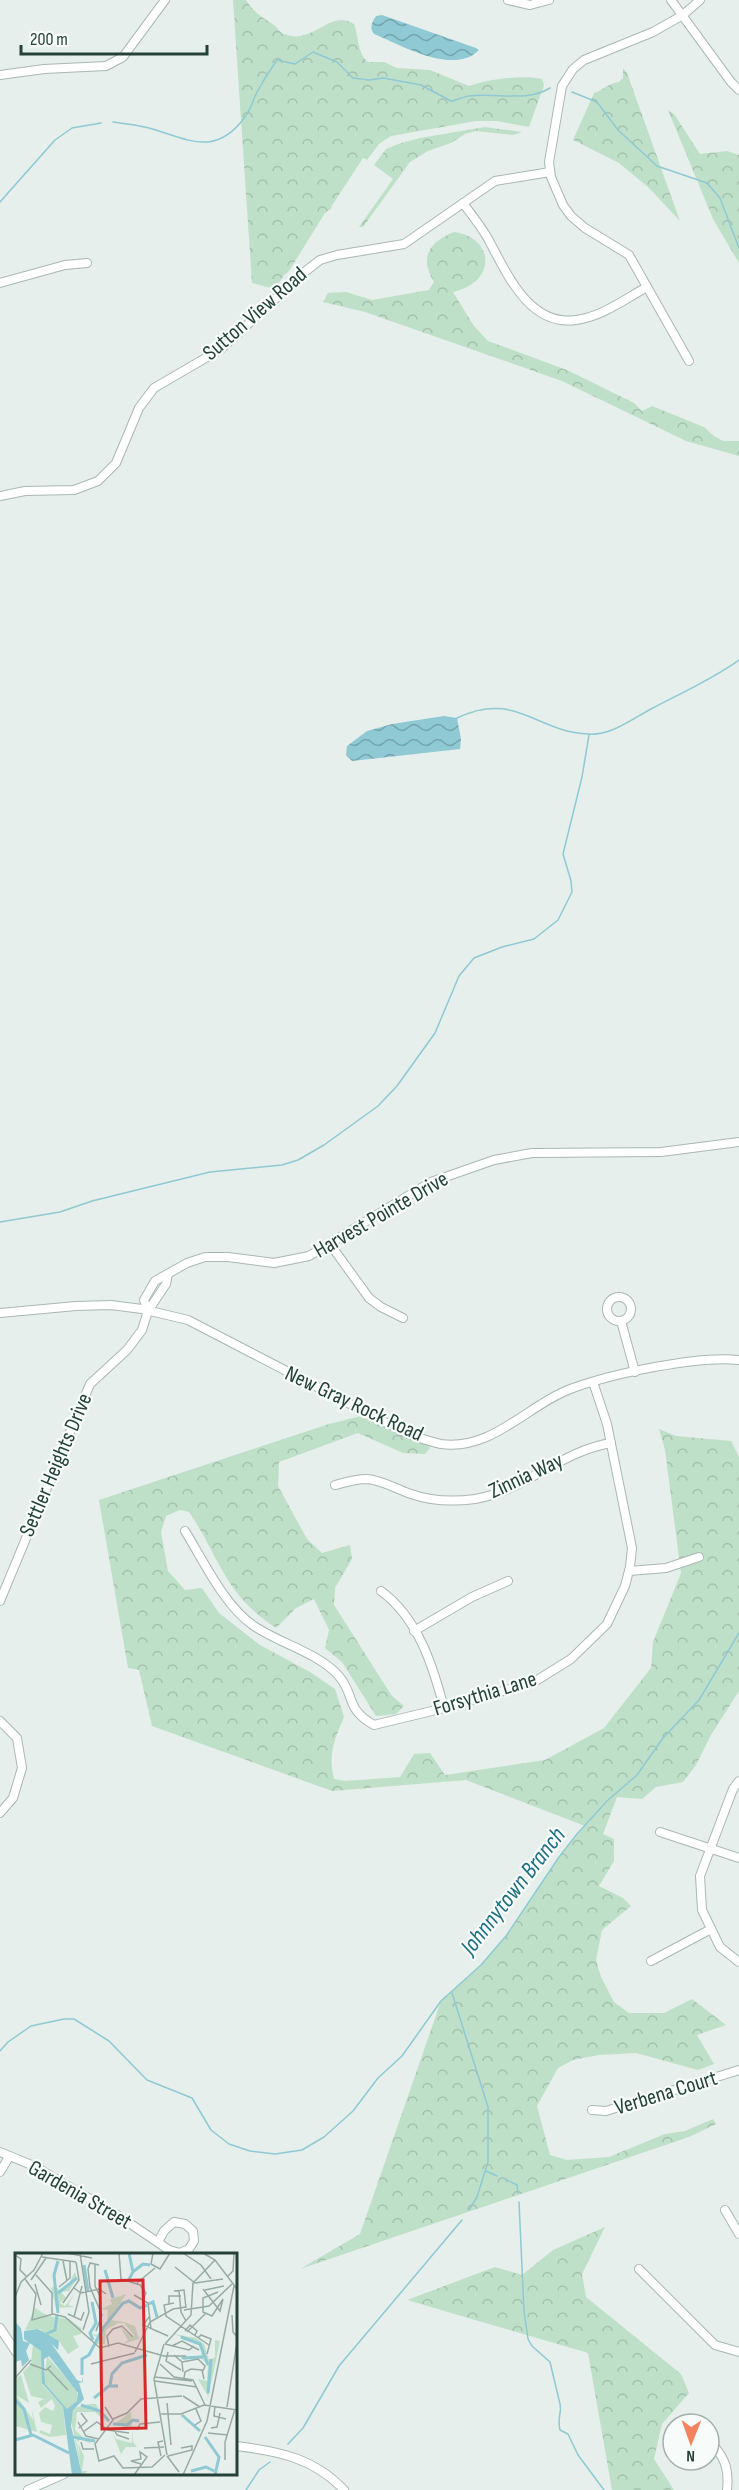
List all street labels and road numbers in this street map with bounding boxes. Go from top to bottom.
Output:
street label: Sutton View Road [197,261,313,367]
street label: Harvest Pointe Drive [309,1166,453,1264]
street label: New Gray Rock Road [281,1360,427,1448]
street label: Settler Heights Drive [14,1389,98,1541]
street label: Zinnia Way [485,1447,568,1505]
street label: Forsythia Lane [430,1665,540,1723]
street label: Verbena Court [611,2065,721,2121]
street label: Gardenia Street [23,2155,137,2236]

